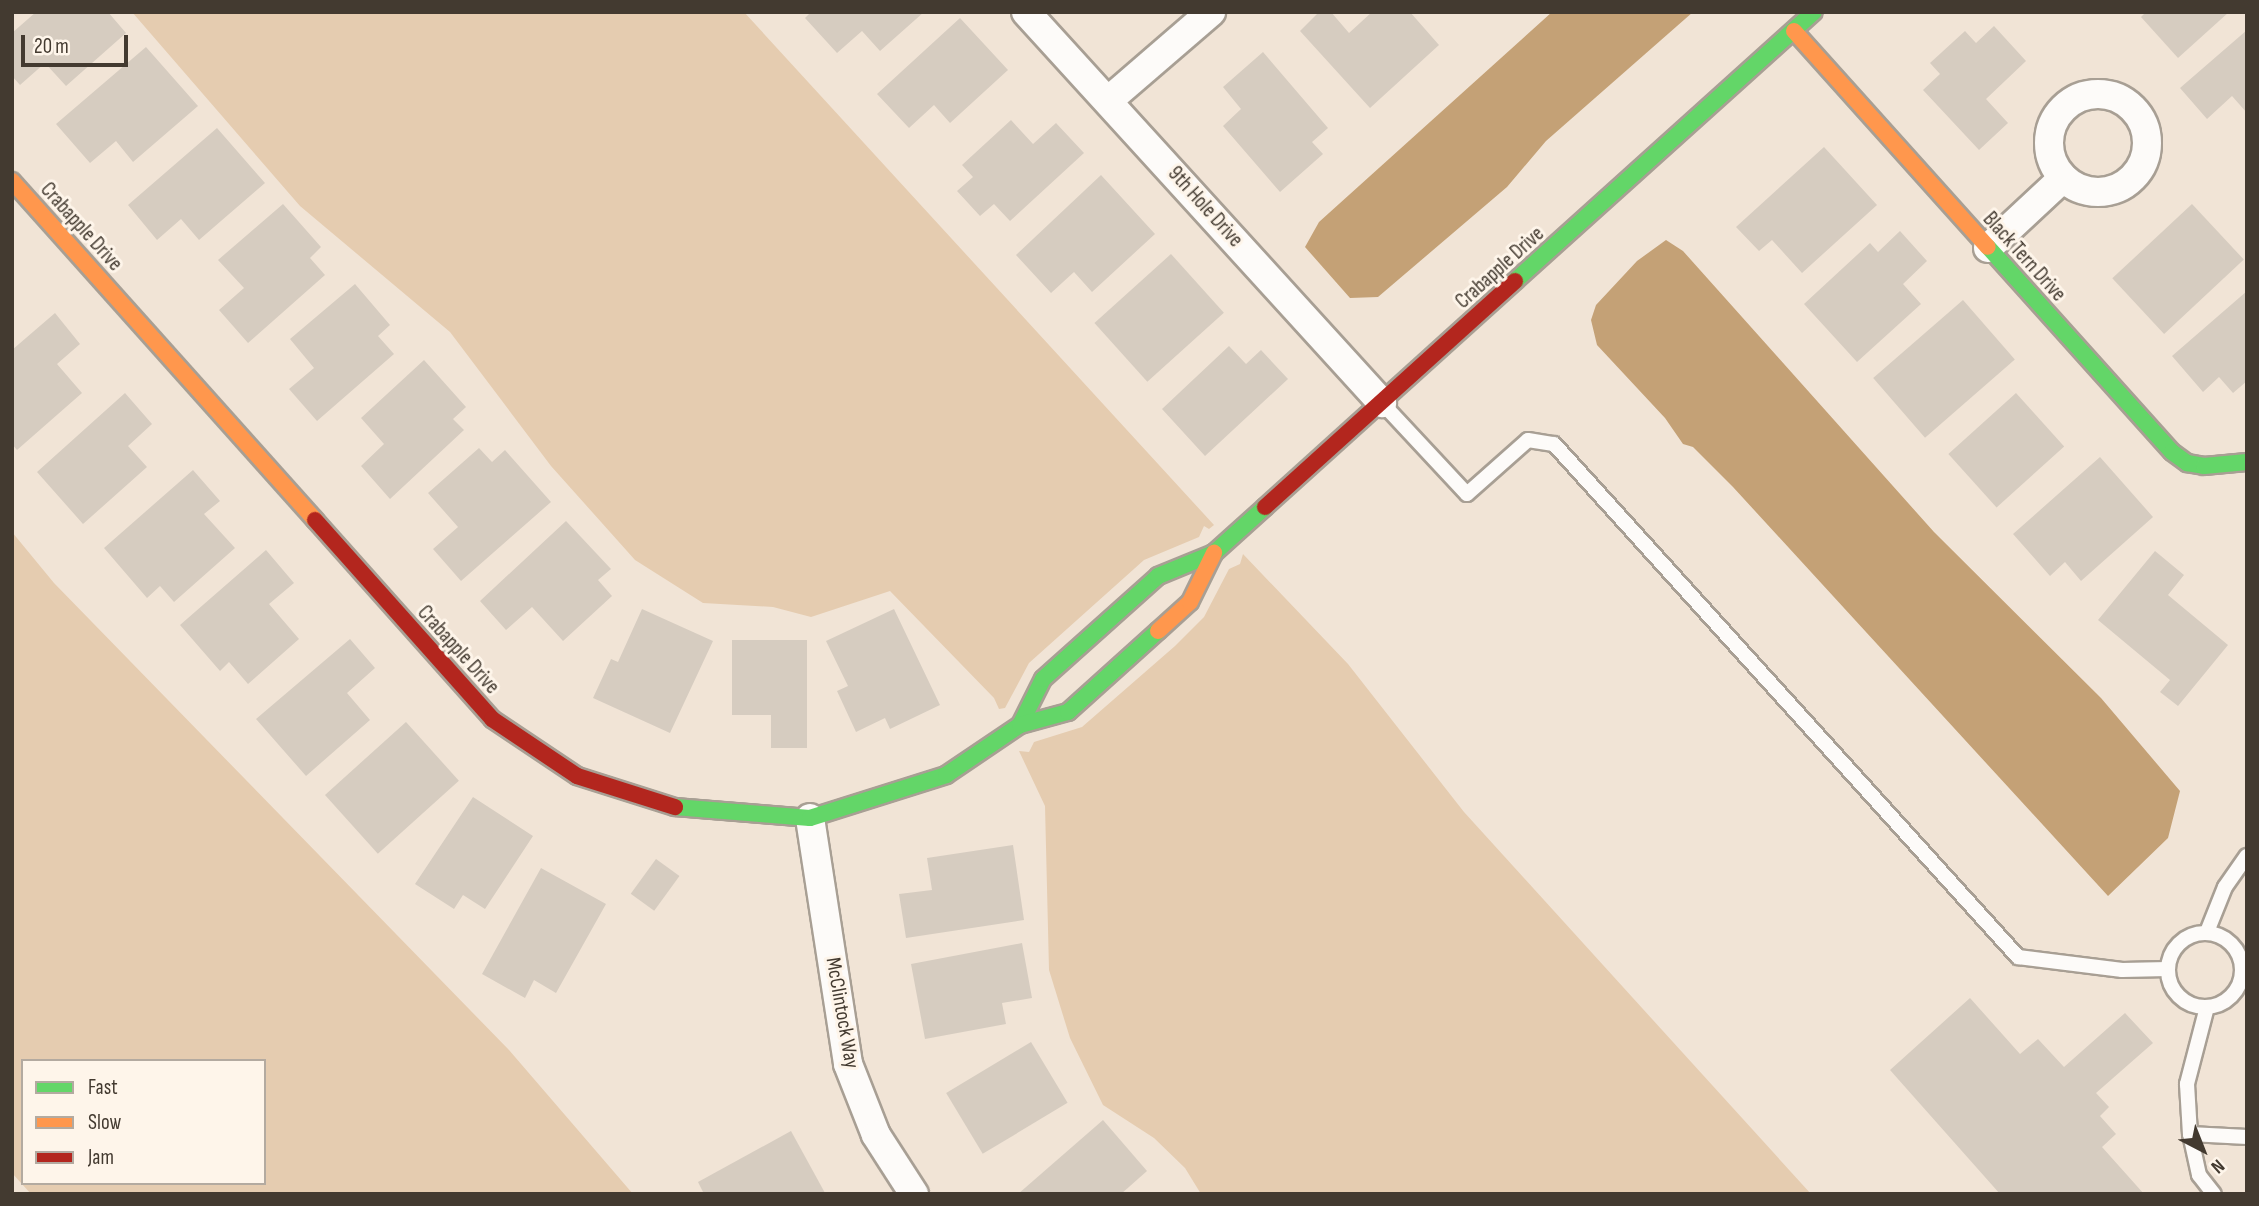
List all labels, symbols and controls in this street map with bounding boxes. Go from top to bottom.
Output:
scale bar [24,21,131,65]
text: 20 m [34,34,69,59]
street label: 9th Hole Drive [1162,161,1248,253]
street label: Crabapple Drive [35,178,127,276]
street label: Black Tern Drive [1977,207,2071,307]
street label: Crabapple Drive [1451,222,1549,314]
street label: Crabapple Drive [412,601,504,699]
street label: McClintock Way [820,956,864,1070]
legend [21,1059,266,1185]
text: Fast [88,1075,118,1100]
text: Slow [88,1110,121,1135]
north arrow [2168,1115,2238,1185]
text: Jam [88,1145,114,1170]
text: N [2206,1154,2229,1178]

